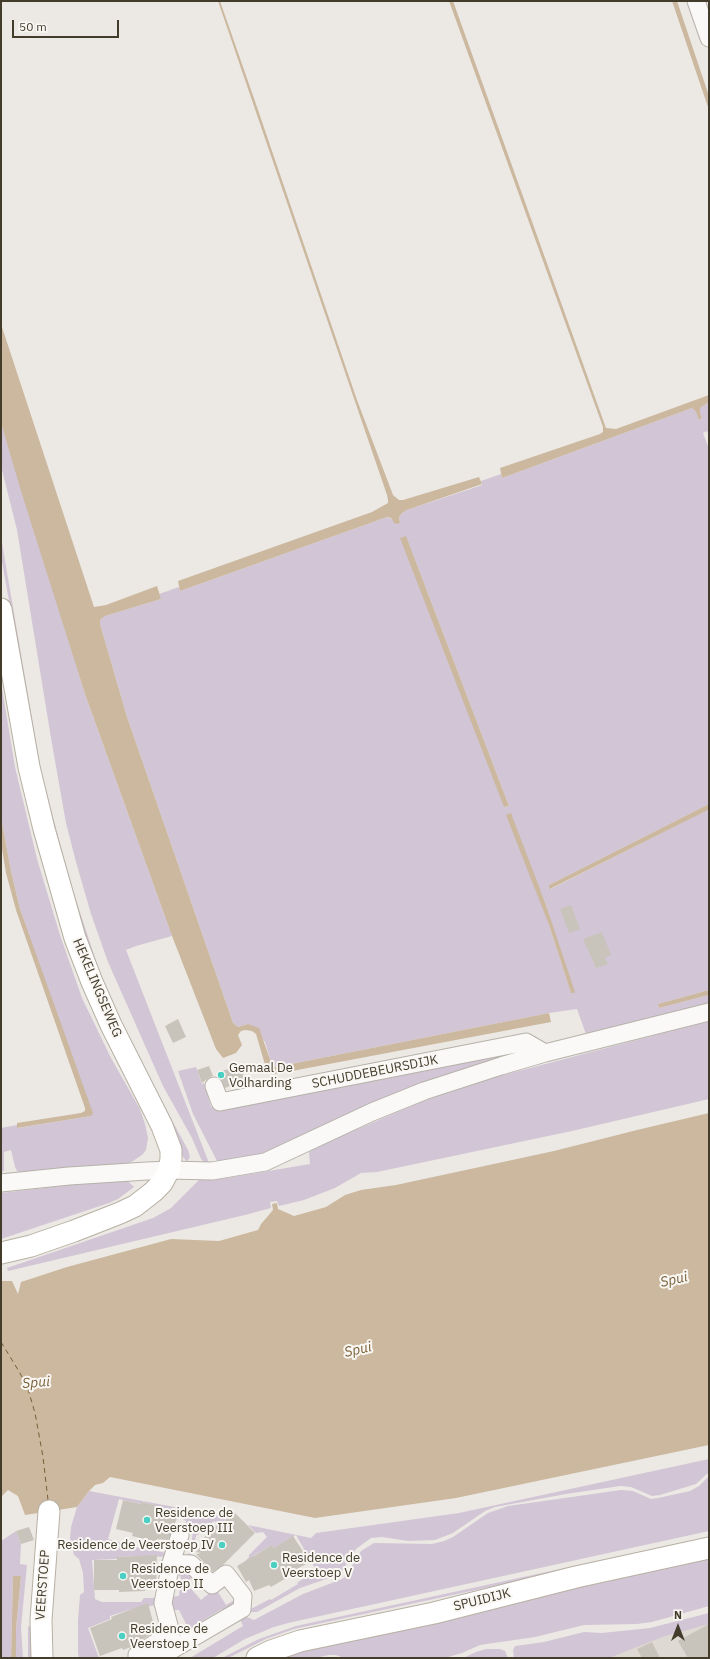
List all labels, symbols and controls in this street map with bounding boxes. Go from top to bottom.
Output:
scale bar [14,12,121,38]
text: 50 m [19,19,47,34]
street label: HEKELINGSEWEG [69,936,125,1040]
street label: SCHUDDEBEURSDIJK [311,1052,439,1092]
place label: Gemaal De Volharding [229,1060,293,1091]
marker: Gemaal De Volharding [216,1070,226,1080]
water label: Spui [659,1269,689,1291]
water label: Spui [343,1339,373,1361]
water label: Spui [22,1374,50,1392]
place label: Residence de Veerstoep III [155,1505,233,1536]
marker: Residence de Veerstoep III [142,1515,152,1525]
place label: Residence de Veerstoep IV [57,1537,214,1553]
marker: Residence de Veerstoep IV [217,1540,227,1550]
street label: VEERSTOEP [33,1549,53,1621]
place label: Residence de Veerstoep V [282,1550,360,1581]
marker: Residence de Veerstoep V [269,1560,279,1570]
place label: Residence de Veerstoep II [131,1561,209,1592]
marker: Residence de Veerstoep II [118,1571,128,1581]
street label: SPUIDIJK [452,1585,512,1615]
north arrow [658,1607,698,1647]
text: N [674,1608,682,1622]
place label: Residence de Veerstoep I [130,1621,208,1652]
marker: Residence de Veerstoep I [117,1631,127,1641]

